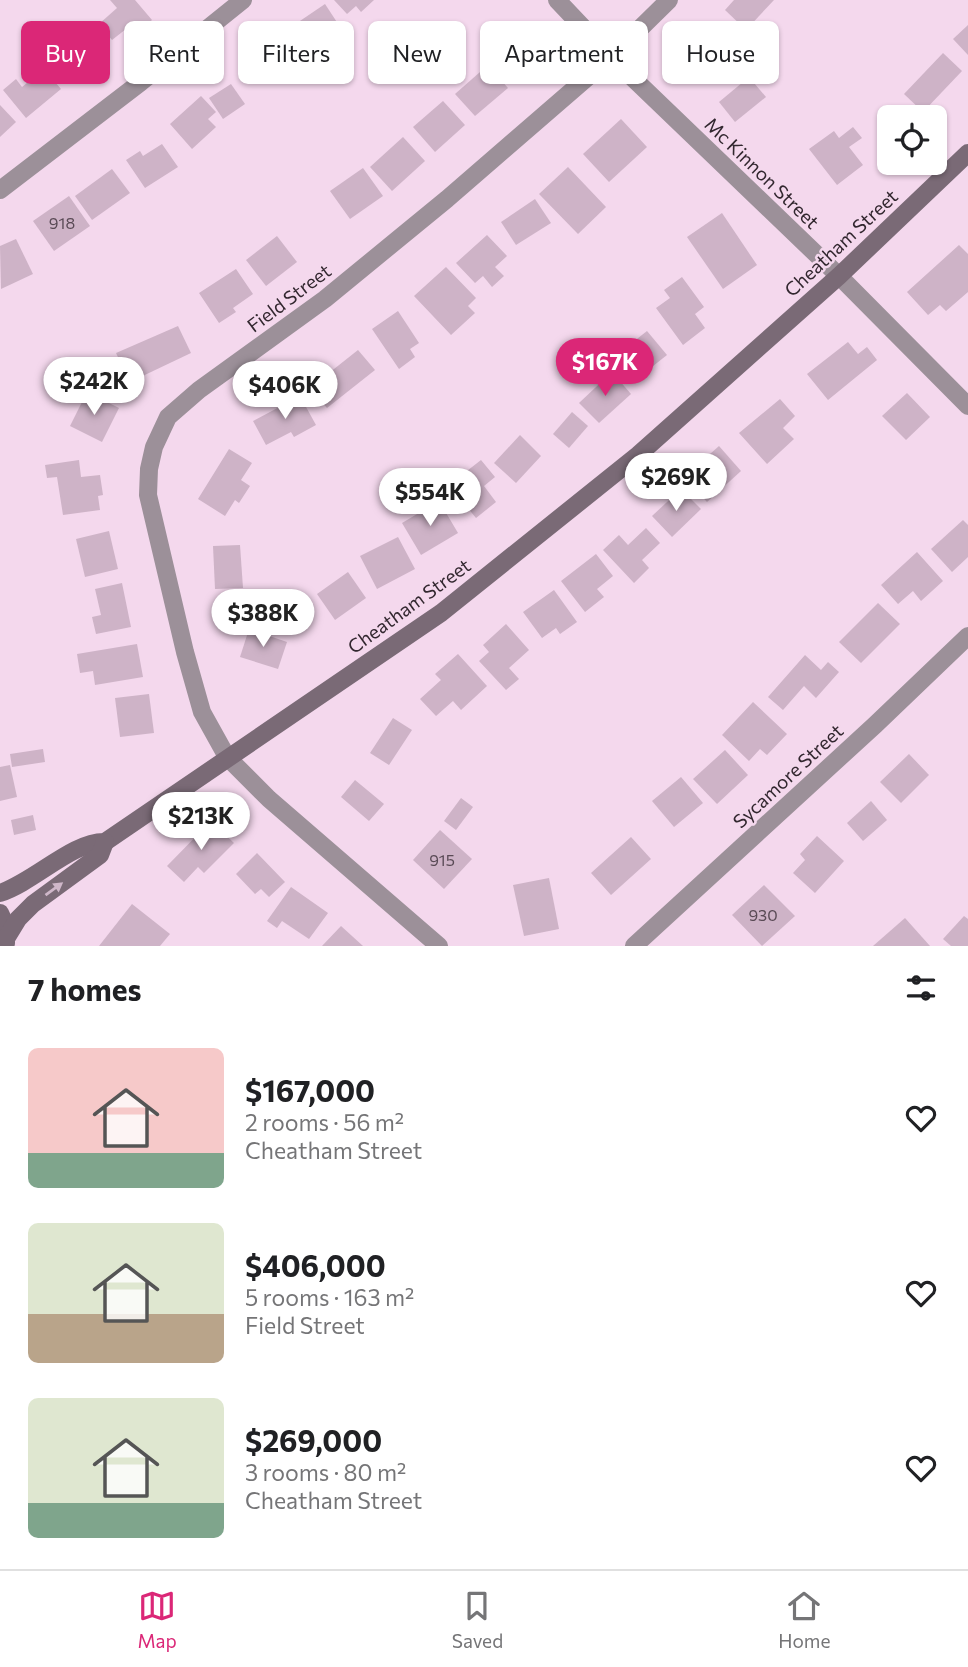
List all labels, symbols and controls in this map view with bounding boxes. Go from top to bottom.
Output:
chip: Buy [21,21,110,84]
chip: Rent [124,21,224,84]
chip: Filters [238,21,354,84]
chip: New [368,21,466,84]
chip: Apartment [480,21,648,84]
chip: House [662,21,779,84]
map controls [877,105,947,175]
button: locate [877,105,947,175]
street label: Mc Kinnon Street [700,112,824,233]
street label: Cheatham Street [779,184,902,301]
house number: 918 [49,213,75,232]
street label: Field Street [242,259,335,337]
pin: $167K [556,338,654,398]
text: $167K [572,347,638,375]
pin: $242K [45,358,143,417]
pin: $406K [236,362,334,421]
text: $242K [59,366,129,394]
text: $406K [249,370,321,398]
pin: $269K [627,454,725,513]
text: $269K [641,462,711,490]
pin: $554K [381,468,479,528]
text: $554K [395,477,465,505]
street label: Cheatham Street [343,553,475,658]
pin: $388K [214,590,312,649]
text: $388K [227,598,299,626]
street label: Sycamore Street [728,719,848,833]
pin: $213K [152,792,250,852]
text: $213K [168,801,234,829]
house number: 915 [429,850,455,869]
one-way arrow [45,882,63,896]
house number: 930 [748,905,778,924]
icon: filters [902,969,940,1007]
text: 7 homes [28,970,141,1007]
text: $167,000 [245,1071,375,1108]
icon: home [84,1076,168,1160]
icon: heart [902,1099,940,1137]
text: 2 rooms · 56 m² [245,1108,404,1136]
text: Cheatham Street [245,1136,422,1164]
text: $406,000 [245,1246,386,1283]
icon: home [84,1251,168,1335]
icon: heart [902,1274,940,1312]
text: 5 rooms · 163 m² [245,1283,414,1311]
text: Field Street [245,1311,365,1339]
text: $269,000 [245,1421,382,1458]
icon: home [84,1426,168,1510]
icon: heart [902,1449,940,1487]
text: 3 rooms · 80 m² [245,1458,406,1486]
text: Cheatham Street [245,1486,422,1514]
tab: Map [138,1587,177,1652]
tab: Saved [452,1587,503,1652]
tab: Home [778,1587,830,1652]

